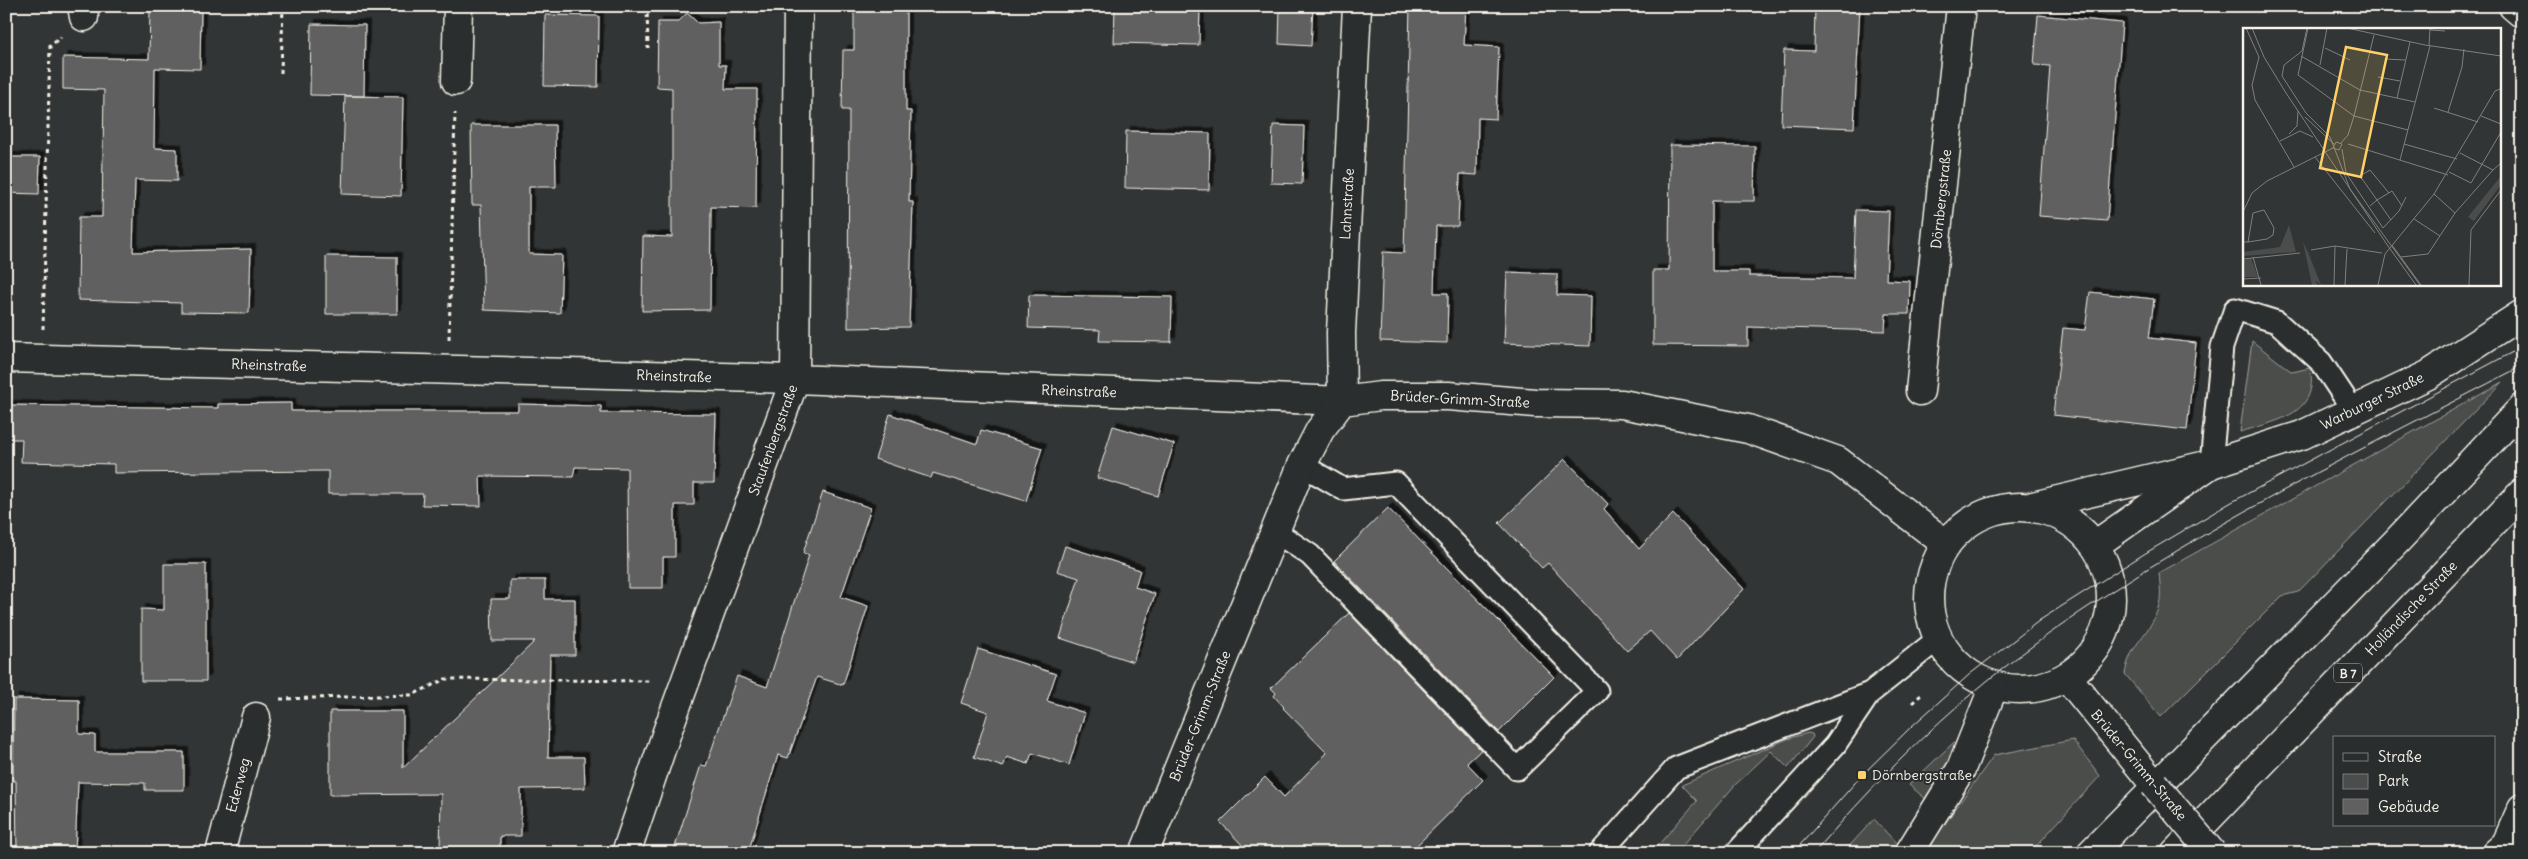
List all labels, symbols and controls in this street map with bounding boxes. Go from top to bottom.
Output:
inset map [2243,28,2500,285]
street label: Dörnbergstraße [1927,148,1955,250]
street label: Lahnstraße [1336,168,1358,240]
street label: Rheinstraße [231,355,307,375]
street label: Rheinstraße [636,366,712,386]
street label: Warburger Straße [2317,368,2427,434]
street label: Rheinstraße [1041,381,1117,401]
street label: Staufenbergstraße [745,382,801,498]
street label: Brüder-Grimm-Straße [1390,386,1530,412]
street label: Holländische Straße [2361,557,2461,659]
street label: Brüder-Grimm-Straße [1166,648,1234,784]
road number: B 7 [2334,664,2362,682]
street label: Brüder-Grimm-Straße [2087,706,2191,824]
legend [2333,736,2496,826]
text: Straße [2378,747,2422,766]
street label: Ederweg [222,756,254,814]
place label: Dörnbergstraße [1872,766,1972,784]
marker: Dörnbergstraße [1856,769,1868,781]
text: Park [2378,771,2409,790]
text: Gebäude [2378,797,2439,816]

